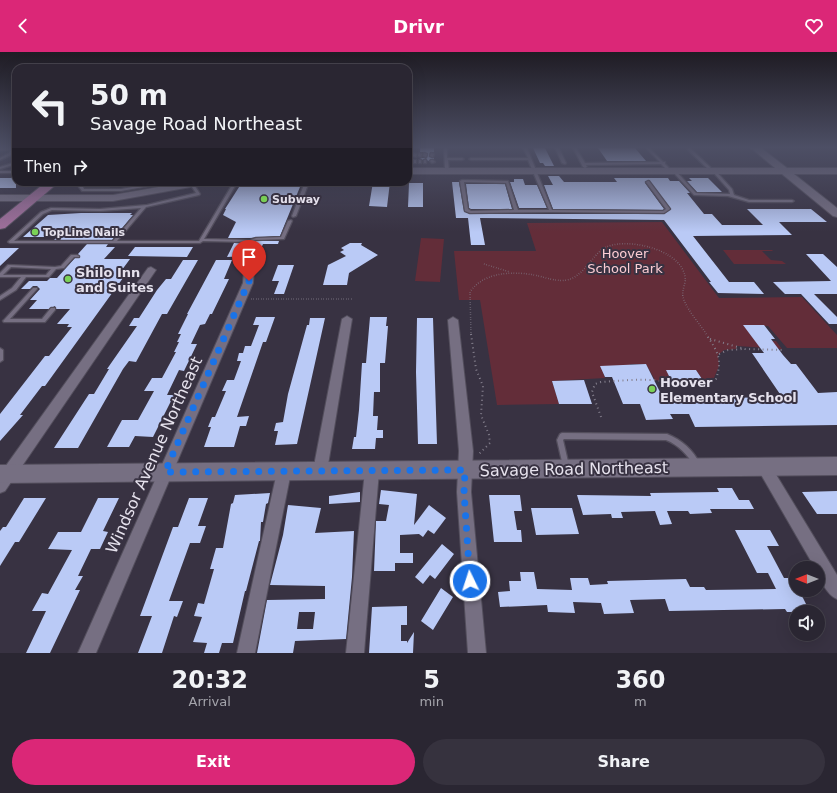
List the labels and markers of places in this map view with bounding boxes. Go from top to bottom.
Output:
place label: Subway [272,193,320,206]
marker: Subway [259,194,269,204]
place label: TopLine Nails [43,226,126,239]
marker: TopLine Nails [30,227,40,237]
pin [232,240,266,281]
place label: Shilo Inn and Suites [76,265,154,295]
marker: Shilo Inn and Suites [63,274,73,284]
place label: Hoover Elementary School [660,375,797,405]
marker: Hoover Elementary School [647,384,657,394]

